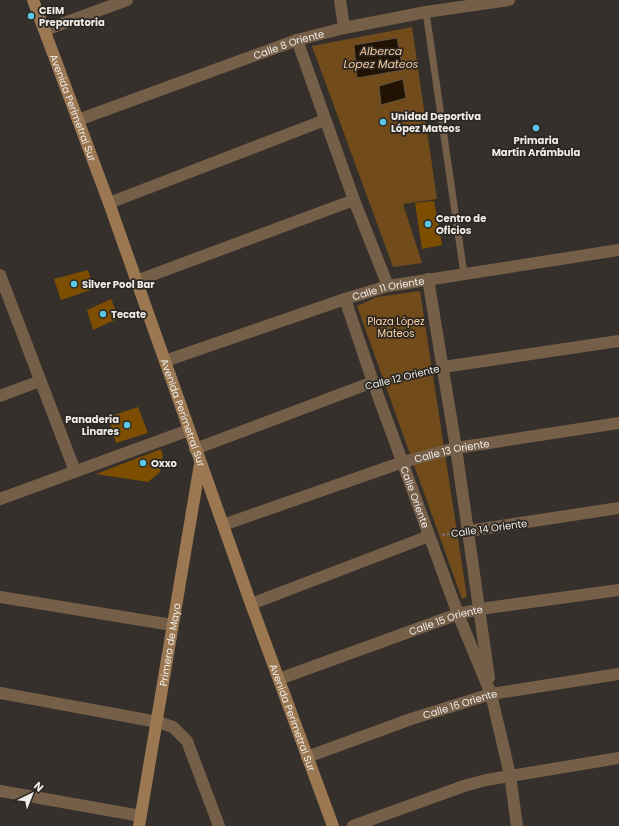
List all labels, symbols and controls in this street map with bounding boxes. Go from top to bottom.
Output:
place label: CEIM Preparatoria [39,3,105,30]
marker: CEIM Preparatoria [26,11,36,21]
street label: Calle 8 Oriente [251,26,326,63]
water label: Alberca Lopez Mateos [344,43,419,72]
street label: Avenida Perimetral Sur [46,52,100,164]
place label: Unidad Deportiva López Mateos [391,109,481,136]
marker: Unidad Deportiva López Mateos [378,117,388,127]
marker: Primaria Martín Arámbula [531,123,541,133]
place label: Primaria Martín Arámbula [492,133,581,160]
place label: Centro de Oficios [436,211,486,238]
marker: Centro de Oficios [423,219,433,229]
street label: Calle 11 Oriente [350,273,425,304]
place label: Silver Pool Bar [82,277,155,292]
marker: Silver Pool Bar [69,279,79,289]
place label: Tecate [111,307,146,322]
marker: Tecate [98,309,108,319]
park label: Plaza López Mateos [367,314,425,341]
street label: Avenida Perimetral Sur [157,357,209,469]
street label: Calle 12 Oriente [363,361,441,394]
place label: Panadería Linares [65,412,119,439]
marker: Panadería Linares [122,420,132,430]
street label: Calle 13 Oriente [413,436,491,467]
place label: Oxxo [151,456,178,471]
marker: Oxxo [138,458,148,468]
street label: Calle Oriente [396,464,433,530]
street label: Calle 14 Oriente [450,516,528,541]
street label: Primero de Mayo [156,602,184,688]
street label: Calle 15 Oriente [407,602,484,639]
street label: Avenida Perimetral Sur [266,662,319,774]
street label: Calle 16 Oriente [421,686,498,723]
north arrow [12,774,52,814]
text: N [30,778,47,795]

